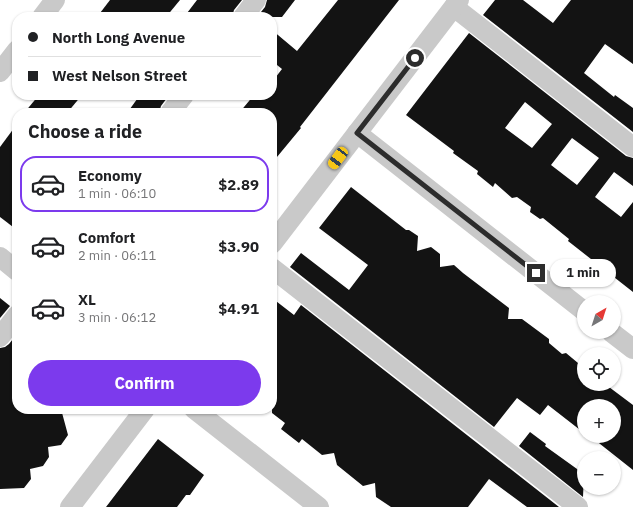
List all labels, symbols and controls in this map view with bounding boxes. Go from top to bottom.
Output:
text: North Long Avenue [52,28,185,47]
route start [406,49,424,67]
text: West Nelson Street [52,66,187,85]
text: Choose a ride [28,120,142,143]
car [326,145,350,171]
icon: car [30,166,66,202]
text: Economy [78,166,142,185]
text: $2.89 [218,175,259,194]
text: 1 min · 06:10 [78,185,156,202]
icon: car [30,228,66,264]
text: Comfort [78,228,135,247]
text: $3.90 [218,237,259,256]
text: 2 min · 06:11 [78,247,156,264]
callout: 1 min [550,259,616,287]
route end [527,264,545,282]
text: 1 min [566,264,600,281]
icon: car [30,290,66,326]
text: XL [78,290,96,309]
north arrow [577,295,621,339]
map controls [577,295,621,495]
text: $4.91 [218,299,259,318]
text: 3 min · 06:12 [78,309,156,326]
button: locate [577,347,621,391]
button: Confirm [28,360,261,406]
button: + [577,399,621,443]
button: − [577,451,621,495]

